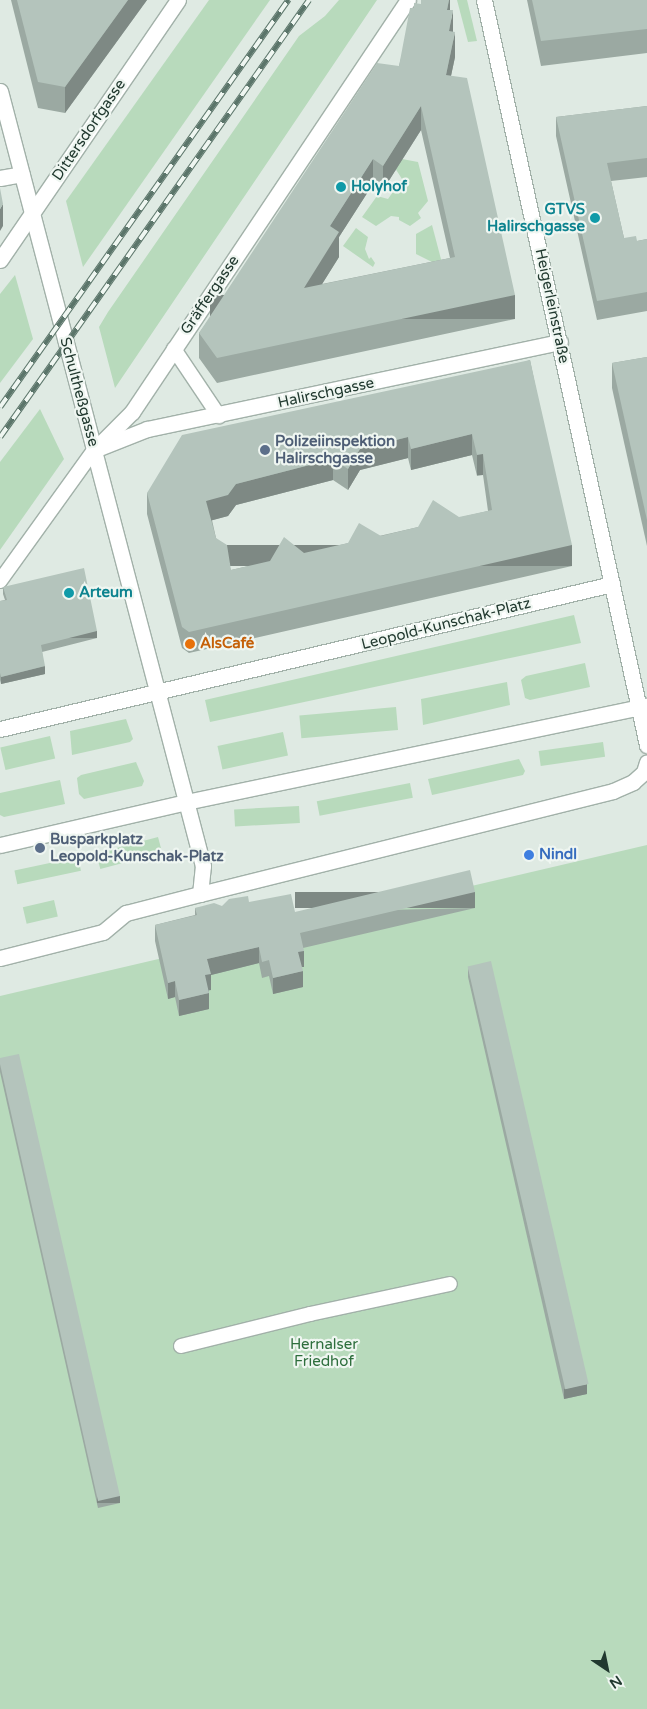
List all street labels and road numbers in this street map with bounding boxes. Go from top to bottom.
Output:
street label: Dittersdorfgasse [49,76,129,184]
street label: Heigerleinstraße [531,247,573,365]
street label: Gräffergasse [177,252,243,338]
street label: Schultheßgasse [56,335,102,449]
street label: Halirschgasse [276,374,376,412]
street label: Leopold-Kunschak-Platz [360,594,532,654]

